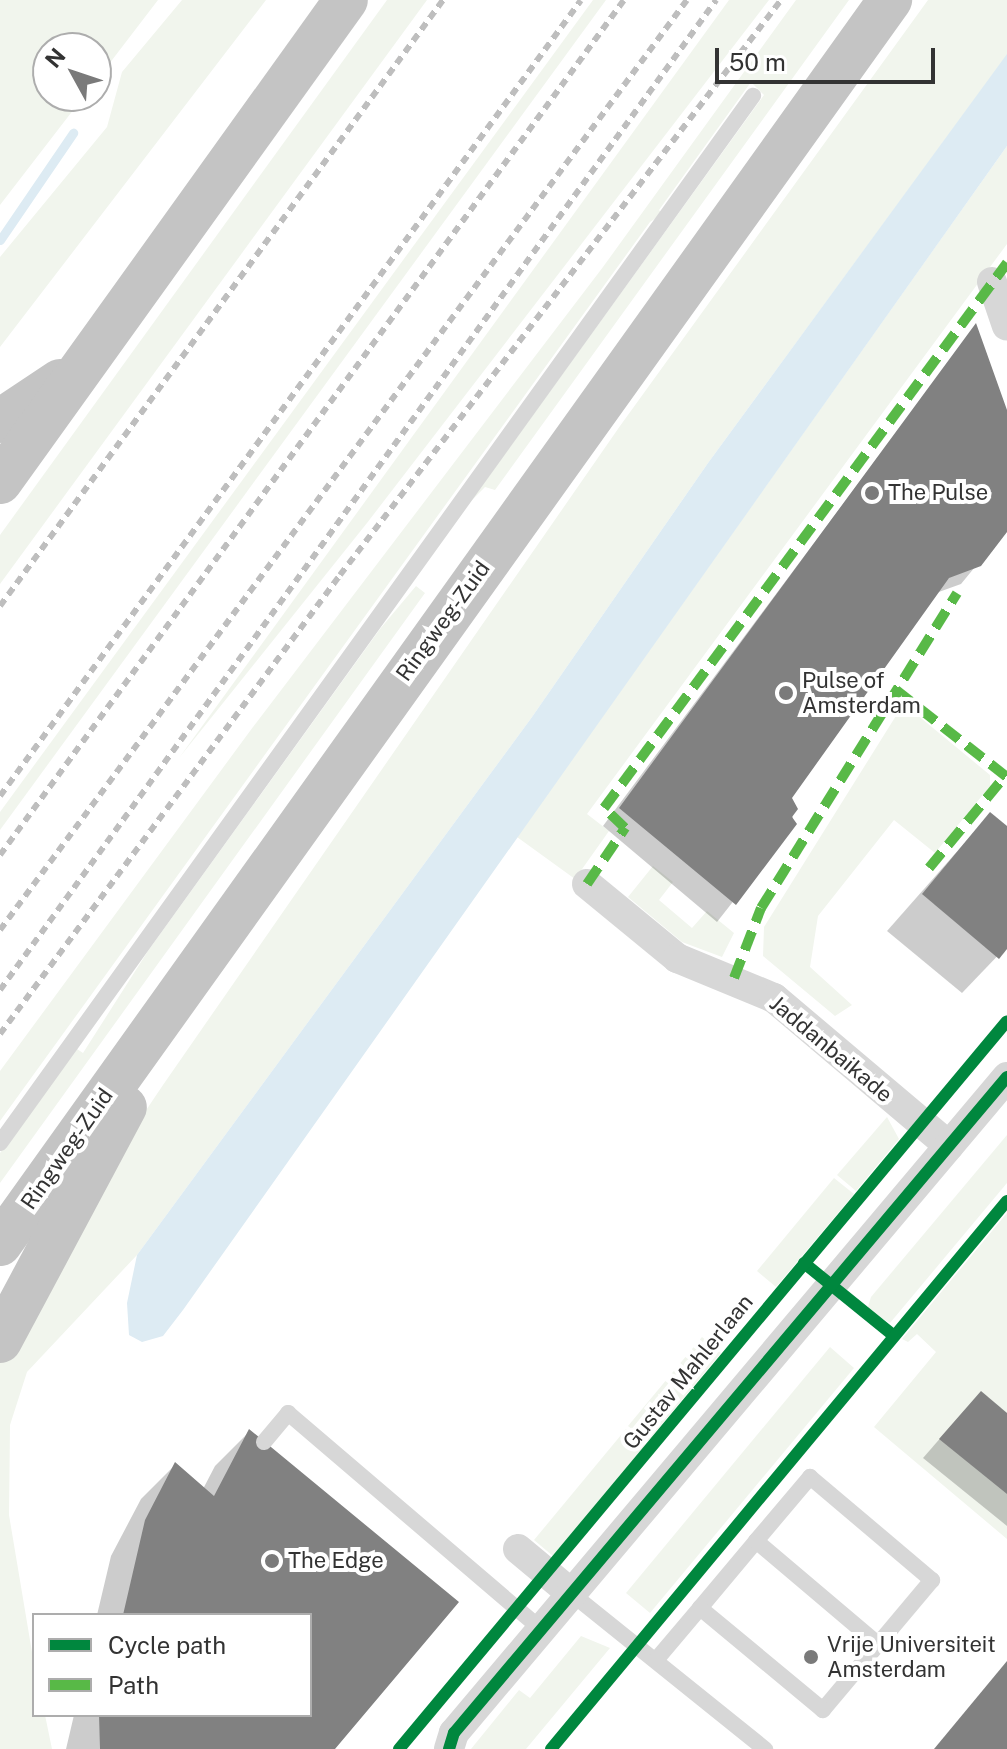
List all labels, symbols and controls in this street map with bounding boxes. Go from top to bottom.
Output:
north arrow [32,32,112,112]
scale bar [719,32,939,82]
text: N [40,43,71,73]
text: 50 m [729,48,786,76]
place label: The Pulse [888,480,988,506]
marker: The Pulse [863,484,881,502]
street label: Ringweg-Zuid [391,556,495,686]
place label: Pulse of Amsterdam [802,667,921,718]
marker: Pulse of Amsterdam [777,684,795,702]
street label: Jaddanbaikade [764,990,898,1108]
street label: Ringweg-Zuid [15,1083,119,1215]
street label: Gustav Mahlerlaan [617,1289,759,1455]
place label: The Edge [288,1548,384,1574]
marker: The Edge [263,1552,281,1570]
legend [32,1613,312,1717]
text: Cycle path [108,1631,226,1659]
place label: Vrije Universiteit Amsterdam [827,1631,996,1682]
marker: Vrije Universiteit Amsterdam [802,1648,820,1666]
text: Path [108,1671,159,1699]

